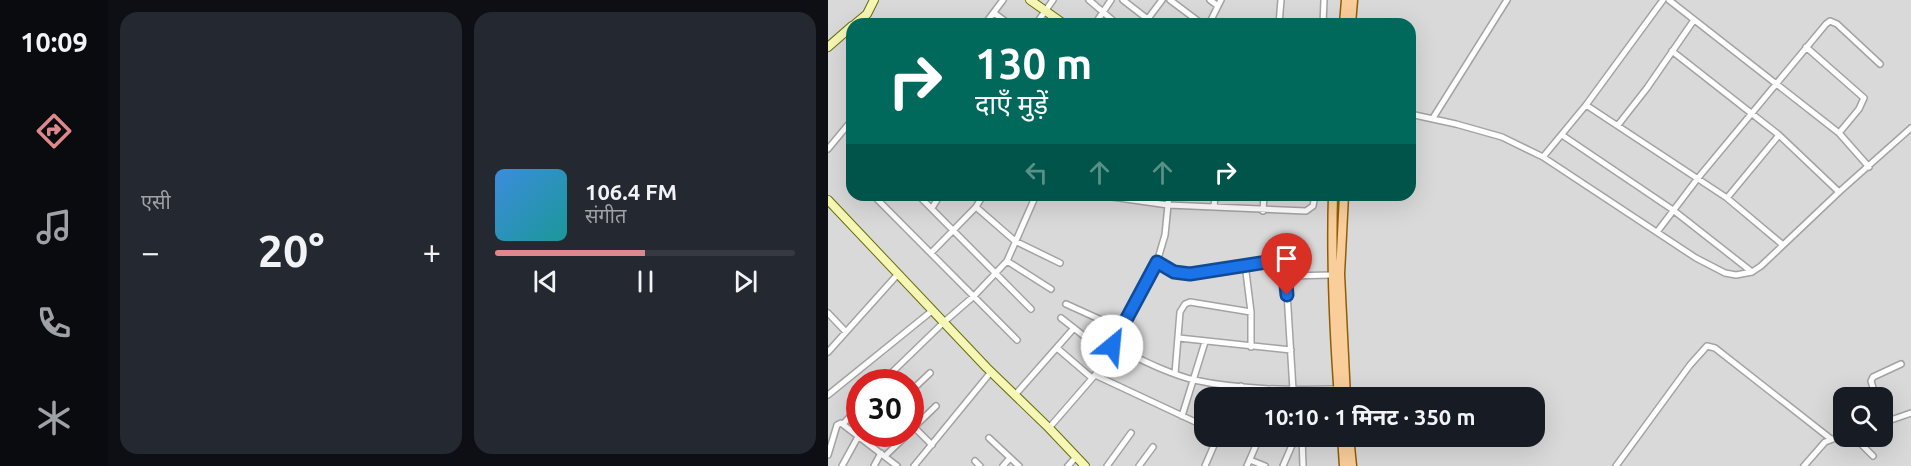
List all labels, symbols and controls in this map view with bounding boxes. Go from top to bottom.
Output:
text: 10:09 [20,27,88,57]
text: 130 m [975,40,1092,87]
icon: right [876,42,954,120]
text: दाएँ मुड़ें [975,89,1048,119]
icon: directions [33,110,75,152]
icon: left [1020,156,1053,189]
icon: ahead [1083,156,1116,189]
icon: ahead [1146,156,1179,189]
icon: right [1209,156,1242,189]
text: 106.4 FM [585,179,677,204]
text: एसी [141,190,171,213]
text: संगीत [585,204,626,227]
icon: music [33,206,75,248]
text: 20° [258,225,324,276]
text: − [141,233,160,270]
text: + [422,233,441,270]
pin [1261,233,1312,295]
icon: arrive [1270,242,1303,275]
icon: previous [529,265,562,298]
icon: pause [629,265,662,298]
icon: next [729,265,762,298]
icon: phone [33,302,75,344]
position arrow [1080,314,1144,378]
speed limit sign: 30 [846,369,924,447]
map controls [1833,387,1893,447]
button: search [1833,387,1893,447]
icon: climate [33,397,75,439]
text: 10:10 · 1 मिनट · 350 m [1264,404,1475,429]

